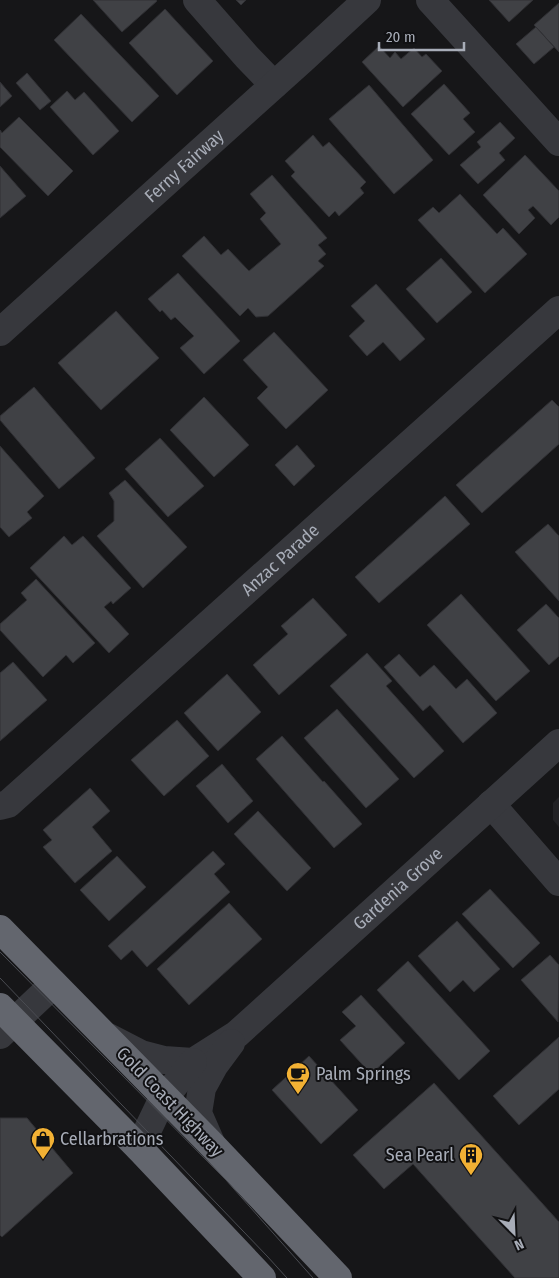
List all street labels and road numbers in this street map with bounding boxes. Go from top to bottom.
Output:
street label: Ferny Fairway [140,125,228,207]
street label: Anzac Parade [237,519,324,600]
street label: Gardenia Grove [349,842,447,935]
street label: Gold Coast Highway [112,1042,228,1162]

